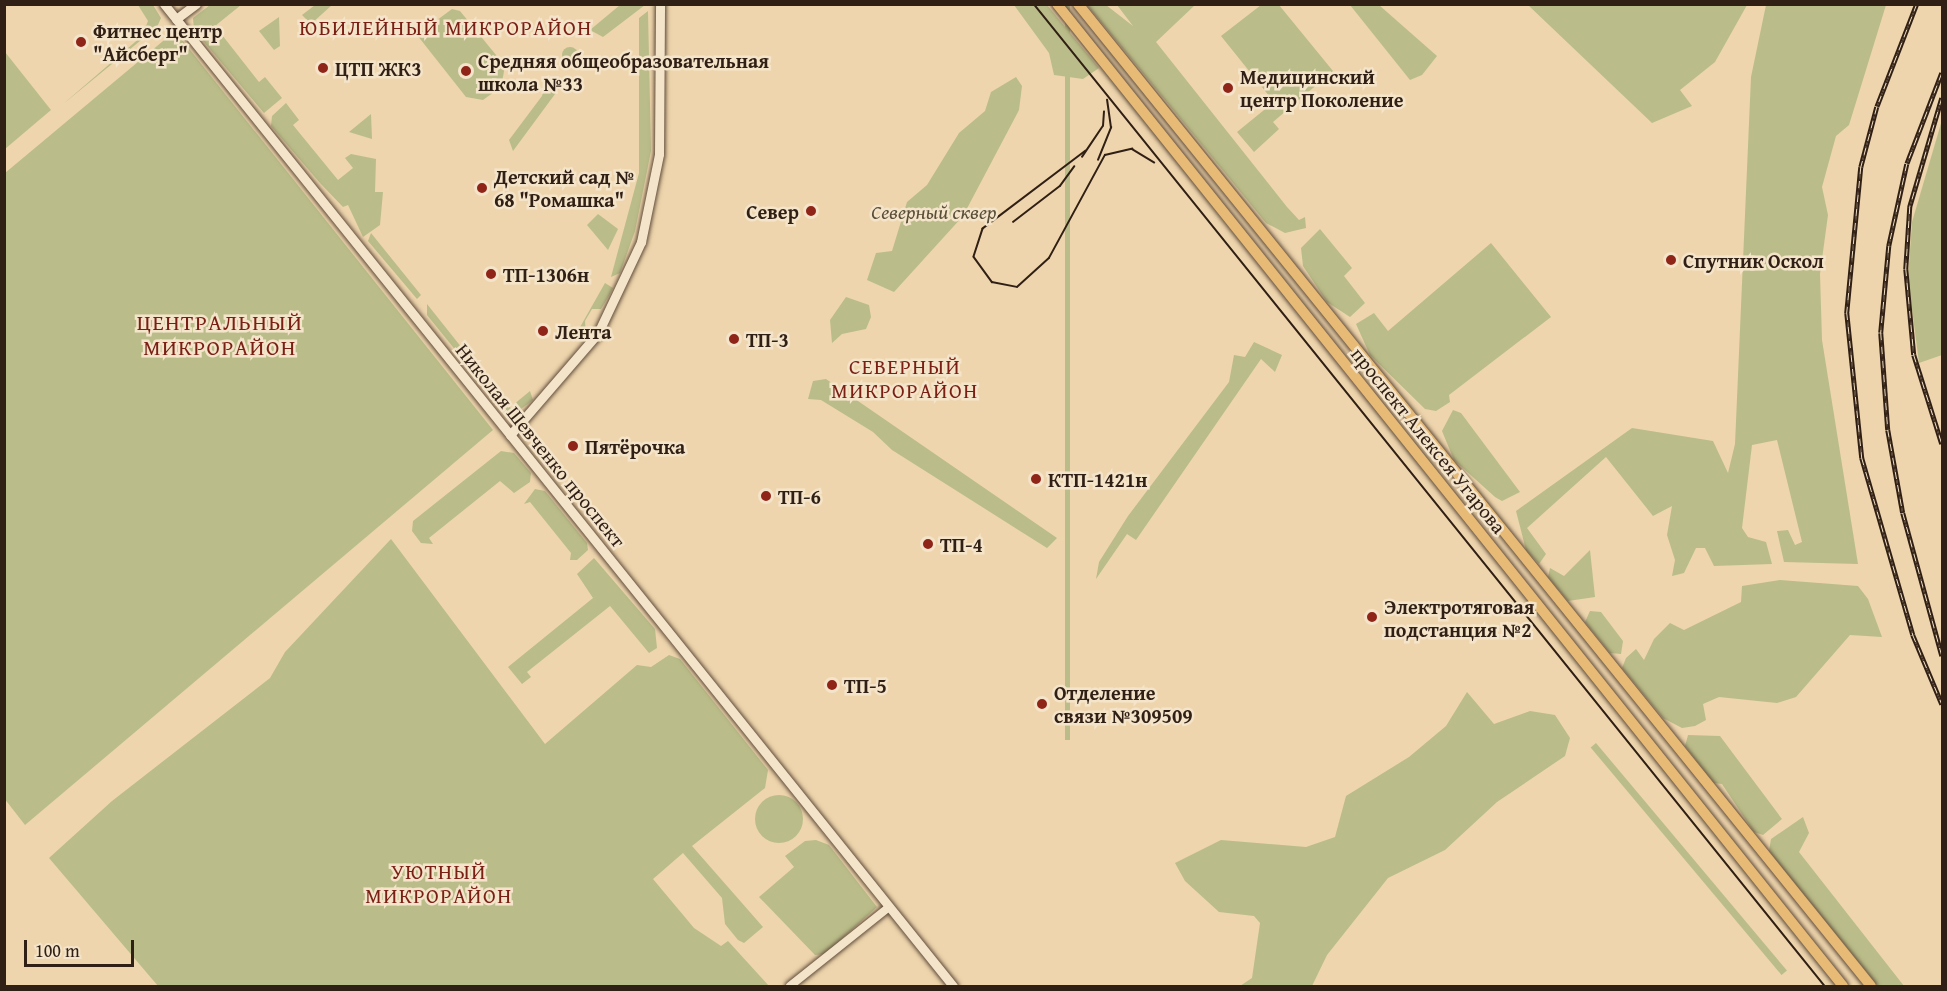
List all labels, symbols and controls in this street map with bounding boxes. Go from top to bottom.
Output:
district label: ЮБИЛЕЙНЫЙ МИКРОРАЙОН [299,15,593,41]
place label: Фитнес центр "Айсберг" [93,19,222,66]
marker: Фитнес центр "Айсберг" [74,35,88,49]
place label: Средняя общеобразовательная школа №33 [478,48,769,95]
place label: ЦТП ЖК3 [335,56,422,80]
marker: ЦТП ЖК3 [316,61,330,75]
marker: Средняя общеобразовательная школа №33 [459,64,473,78]
place label: Медицинский центр Поколение [1240,64,1404,111]
marker: Медицинский центр Поколение [1221,81,1235,95]
place label: Детский сад № 68 "Ромашка" [494,164,634,211]
marker: Детский сад № 68 "Ромашка" [475,181,489,195]
place label: Север [746,199,799,223]
park label: Северный сквер [871,199,997,223]
marker: Север [804,204,818,218]
place label: Спутник Оскол [1683,248,1824,272]
marker: Спутник Оскол [1664,253,1678,267]
place label: ТП-1306н [503,262,589,286]
marker: ТП-1306н [484,267,498,281]
district label: ЦЕНТРАЛЬНЫЙ МИКРОРАЙОН [137,309,303,360]
place label: Лента [555,319,611,343]
marker: Лента [536,324,550,338]
place label: ТП-3 [746,327,789,351]
marker: ТП-3 [727,332,741,346]
street label: Николая Шевченко проспект [451,338,631,552]
street label: проспект Алексея Угарова [1347,342,1511,538]
district label: СЕВЕРНЫЙ МИКРОРАЙОН [831,354,979,404]
place label: Пятёрочка [585,434,685,458]
marker: Пятёрочка [566,439,580,453]
place label: КТП-1421н [1048,467,1148,491]
marker: КТП-1421н [1029,472,1043,486]
place label: ТП-6 [778,484,821,508]
marker: ТП-6 [759,489,773,503]
place label: ТП-4 [940,532,983,556]
marker: ТП-4 [921,537,935,551]
place label: Электротяговая подстанция №2 [1384,594,1534,641]
marker: Электротяговая подстанция №2 [1365,610,1379,624]
place label: ТП-5 [844,673,887,697]
marker: ТП-5 [825,678,839,692]
place label: Отделение связи №309509 [1054,680,1193,727]
marker: Отделение связи №309509 [1035,697,1049,711]
district label: УЮТНЫЙ МИКРОРАЙОН [365,859,513,909]
scale bar [27,928,136,966]
text: 100 m [35,937,80,964]

